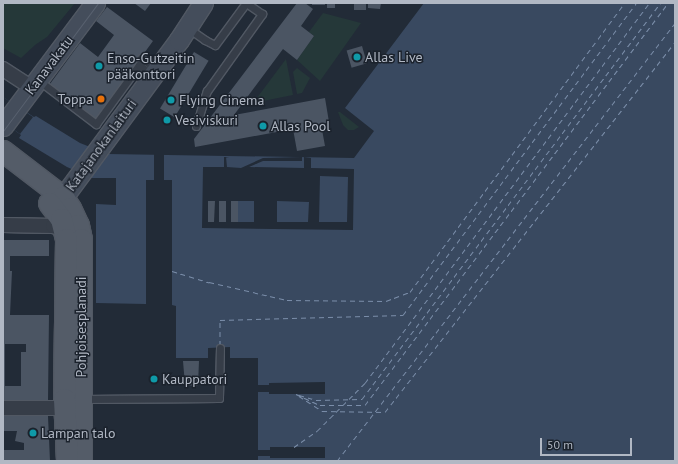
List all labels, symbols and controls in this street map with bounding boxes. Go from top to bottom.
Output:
street label: Kanavakatu [21,32,77,98]
place label: Allas Live [365,49,423,65]
place label: Enso-Gutzeitin pääkonttori [107,50,195,82]
marker: Allas Live [352,52,362,62]
marker: Enso-Gutzeitin pääkonttori [94,61,104,71]
place label: Toppa [57,91,93,107]
place label: Flying Cinema [179,92,264,108]
marker: Toppa [96,94,106,104]
marker: Flying Cinema [166,95,176,105]
street label: Katajanokanlaituri [62,96,140,194]
place label: Vesiviskuri [175,112,238,128]
marker: Vesiviskuri [162,115,172,125]
place label: Allas Pool [271,118,330,134]
marker: Allas Pool [258,121,268,131]
street label: Pohjoisesplanadi [73,277,89,377]
place label: Kauppatori [162,371,227,387]
marker: Kauppatori [149,374,159,384]
place label: Lampan talo [41,425,115,441]
marker: Lampan talo [28,428,38,438]
scale bar [542,430,634,456]
text: 50 m [547,437,573,452]

